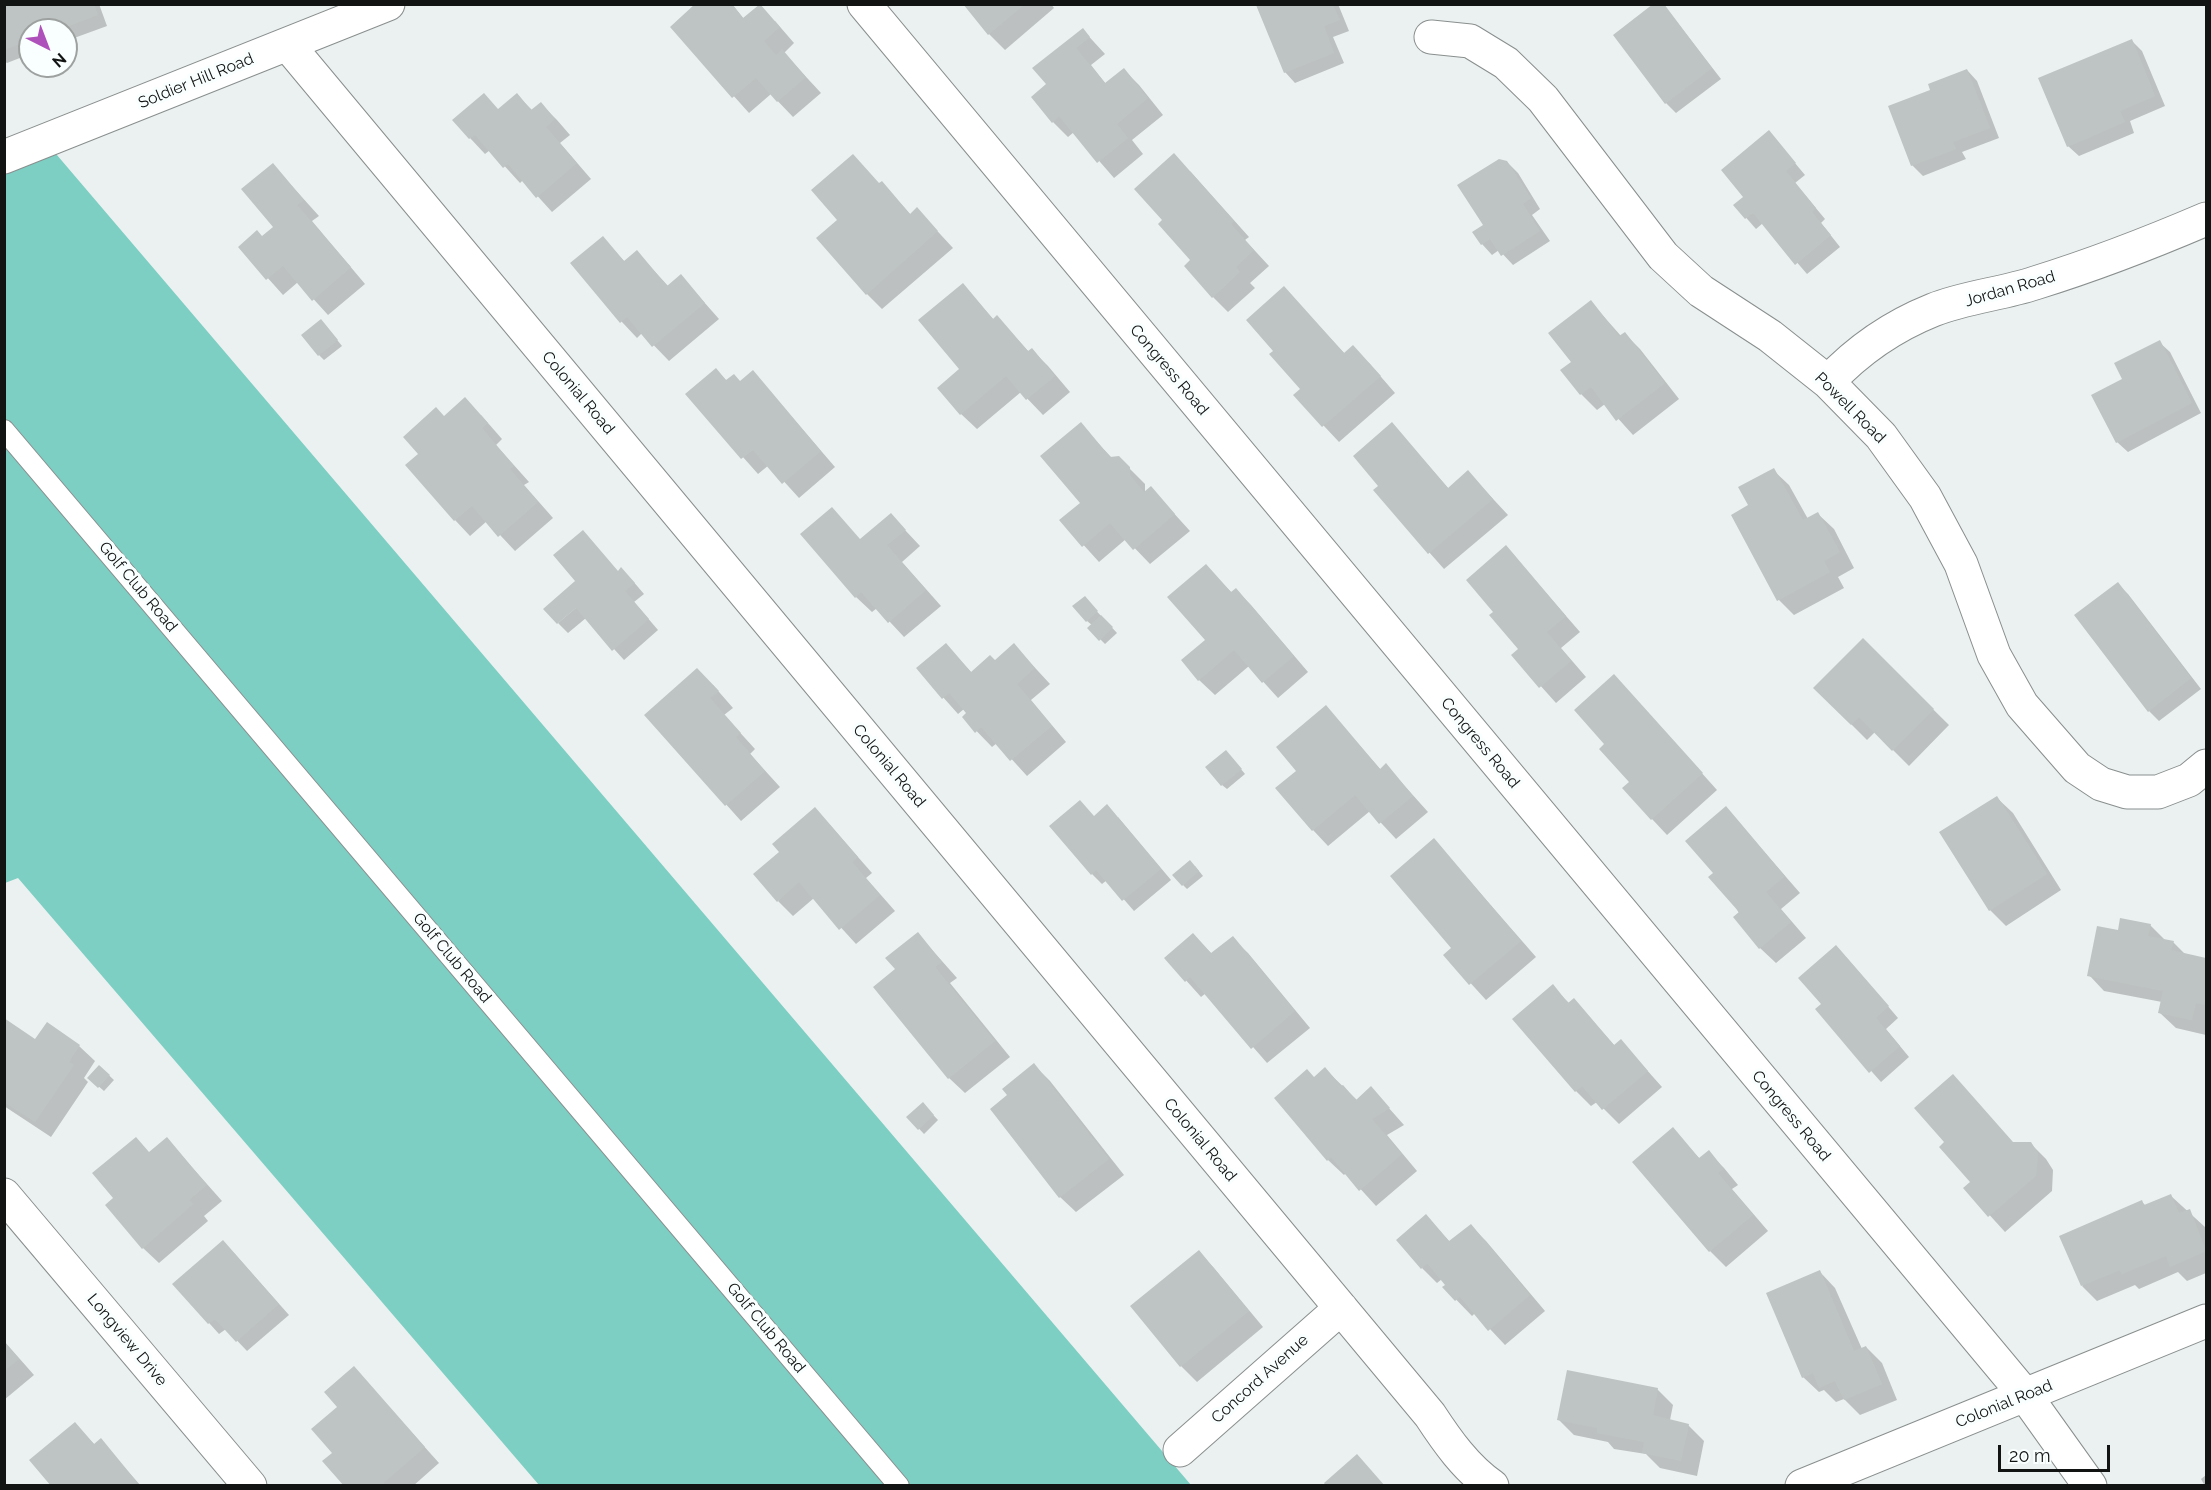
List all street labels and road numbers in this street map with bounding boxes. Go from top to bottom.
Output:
street label: Soldier Hill Road [136,49,256,113]
street label: Jordan Road [1963,267,2057,311]
street label: Congress Road [1126,321,1212,419]
street label: Colonial Road [538,347,618,439]
street label: Powell Road [1811,369,1889,447]
street label: Golf Club Road [95,538,181,636]
street label: Congress Road [1437,694,1523,792]
street label: Colonial Road [849,720,929,812]
street label: Golf Club Road [409,909,495,1007]
street label: Congress Road [1748,1067,1834,1165]
street label: Colonial Road [1160,1094,1240,1186]
street label: Golf Club Road [723,1279,809,1377]
street label: Longview Drive [83,1290,171,1390]
street label: Concord Avenue [1208,1331,1312,1427]
street label: Colonial Road [1953,1376,2055,1432]

